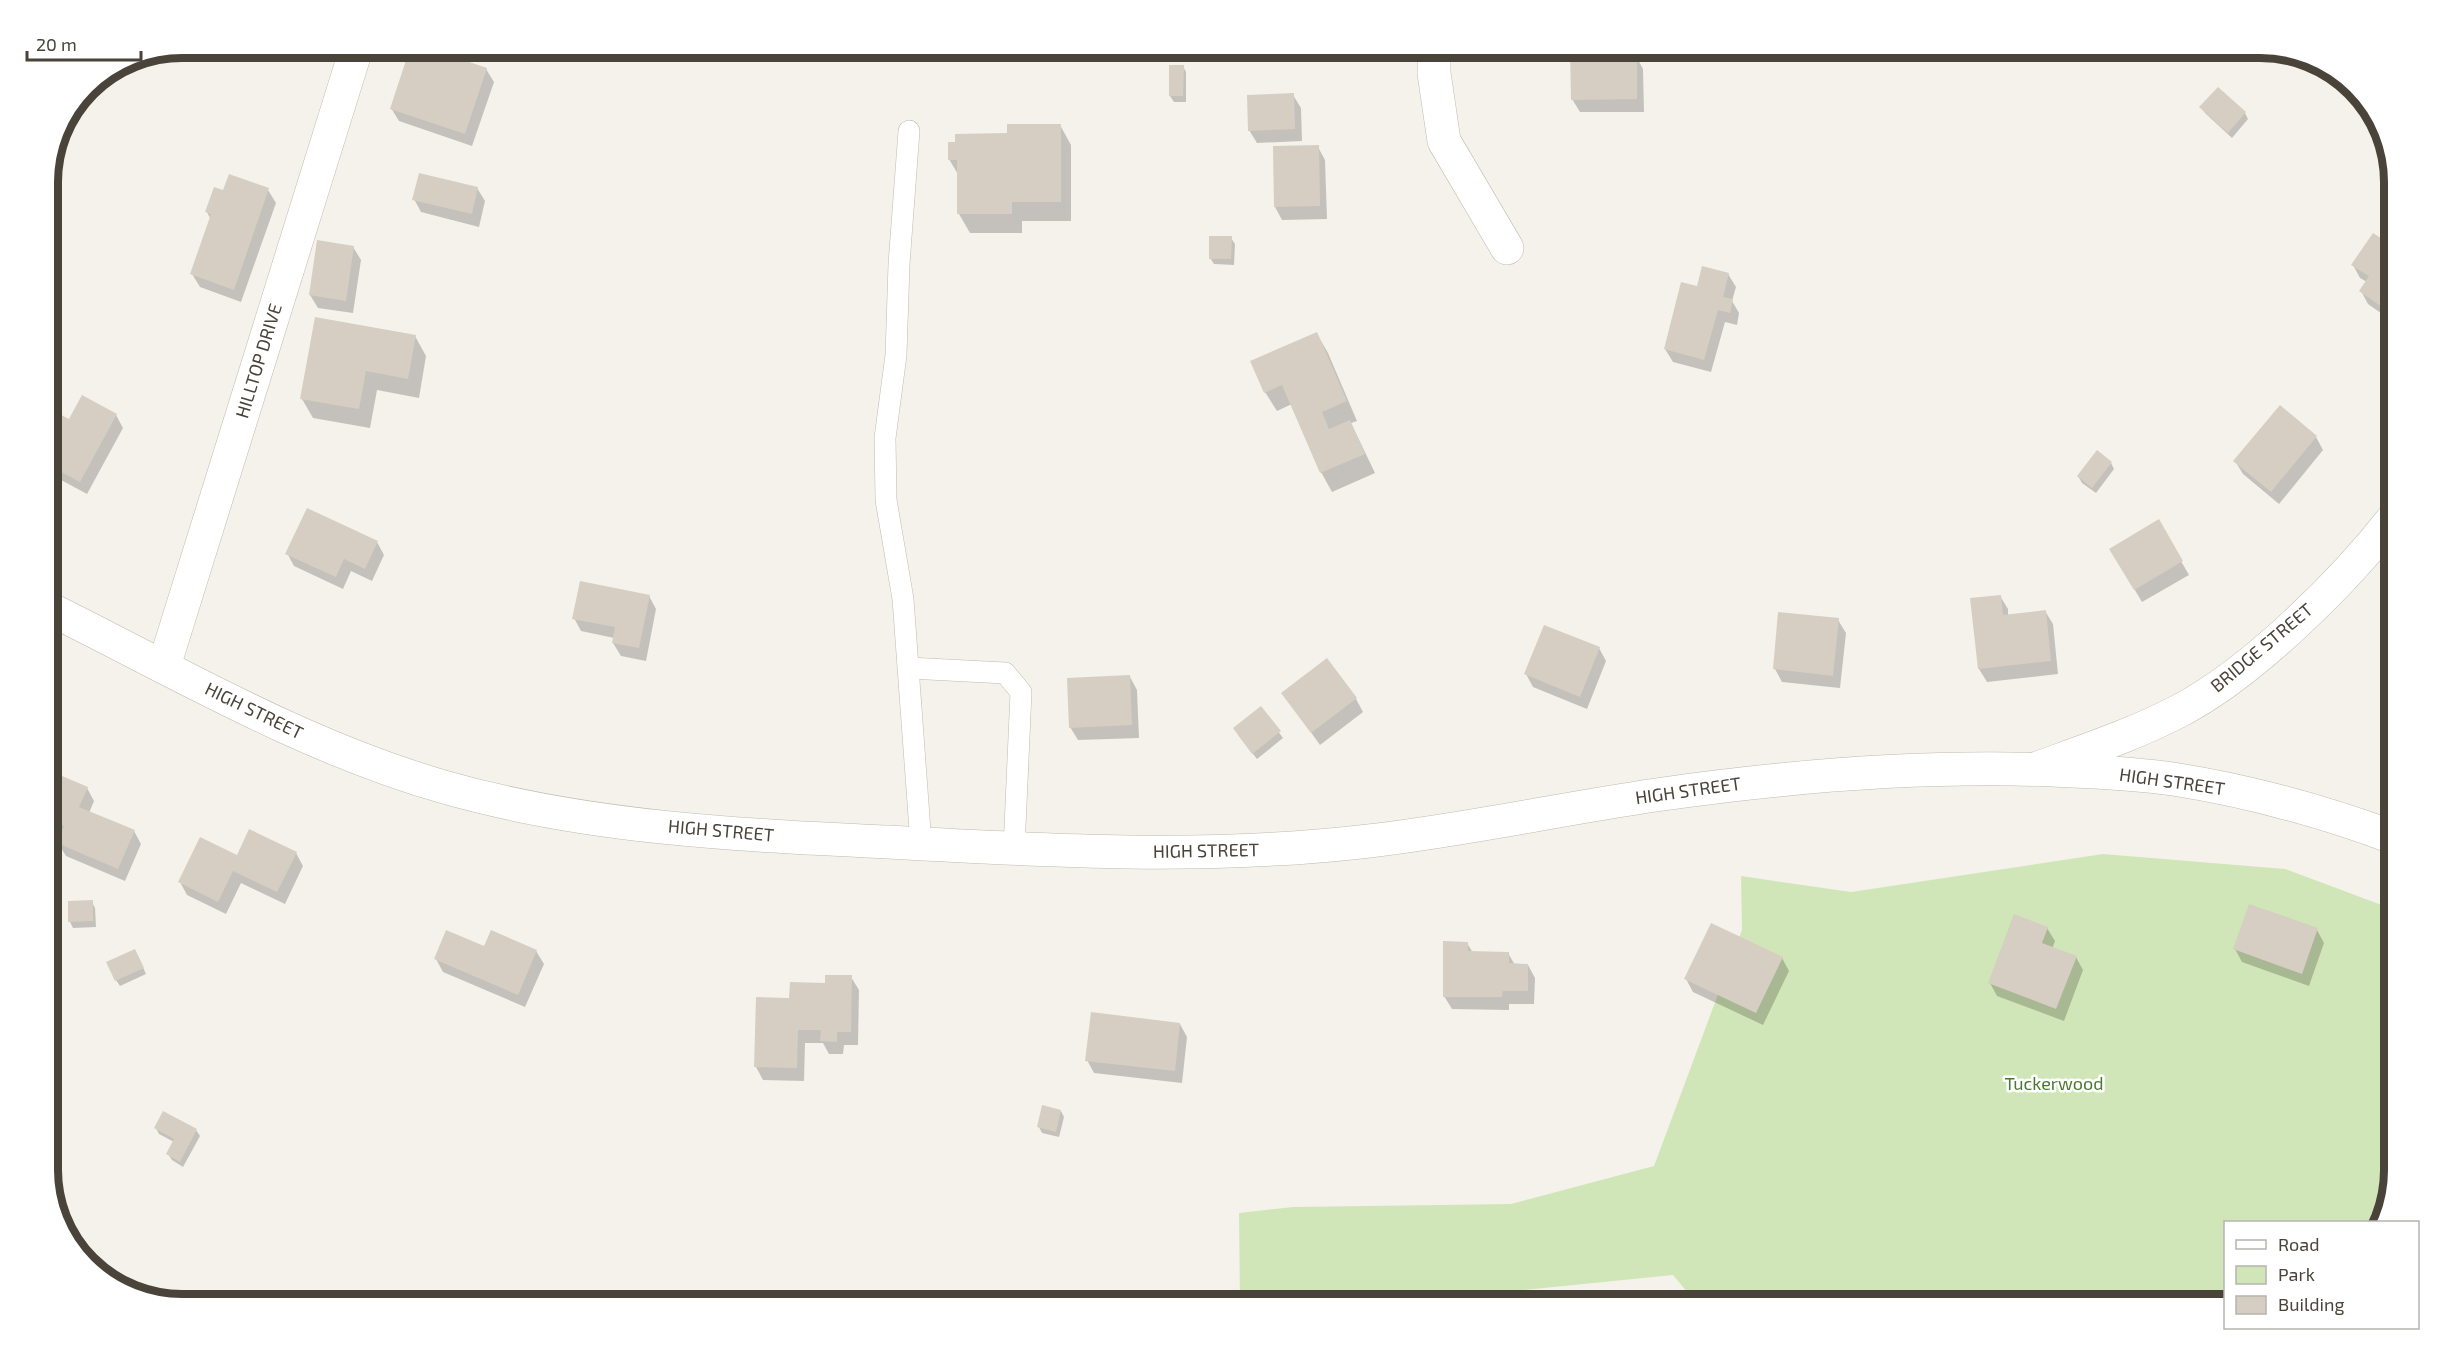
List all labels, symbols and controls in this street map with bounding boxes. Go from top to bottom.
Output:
scale bar [27,24,141,62]
text: 20 m [36,33,77,55]
street label: HILLTOP DRIVE [230,301,286,421]
street label: BRIDGE STREET [2206,598,2317,696]
street label: HIGH STREET [202,677,308,744]
street label: HIGH STREET [2118,763,2227,799]
street label: HIGH STREET [1634,772,1743,808]
street label: HIGH STREET [667,814,776,846]
street label: HIGH STREET [1153,838,1260,862]
park label: Tuckerwood [2004,1072,2104,1094]
legend [2224,1221,2419,1329]
text: Road [2278,1233,2319,1255]
text: Park [2278,1263,2315,1285]
text: Building [2278,1293,2345,1315]

